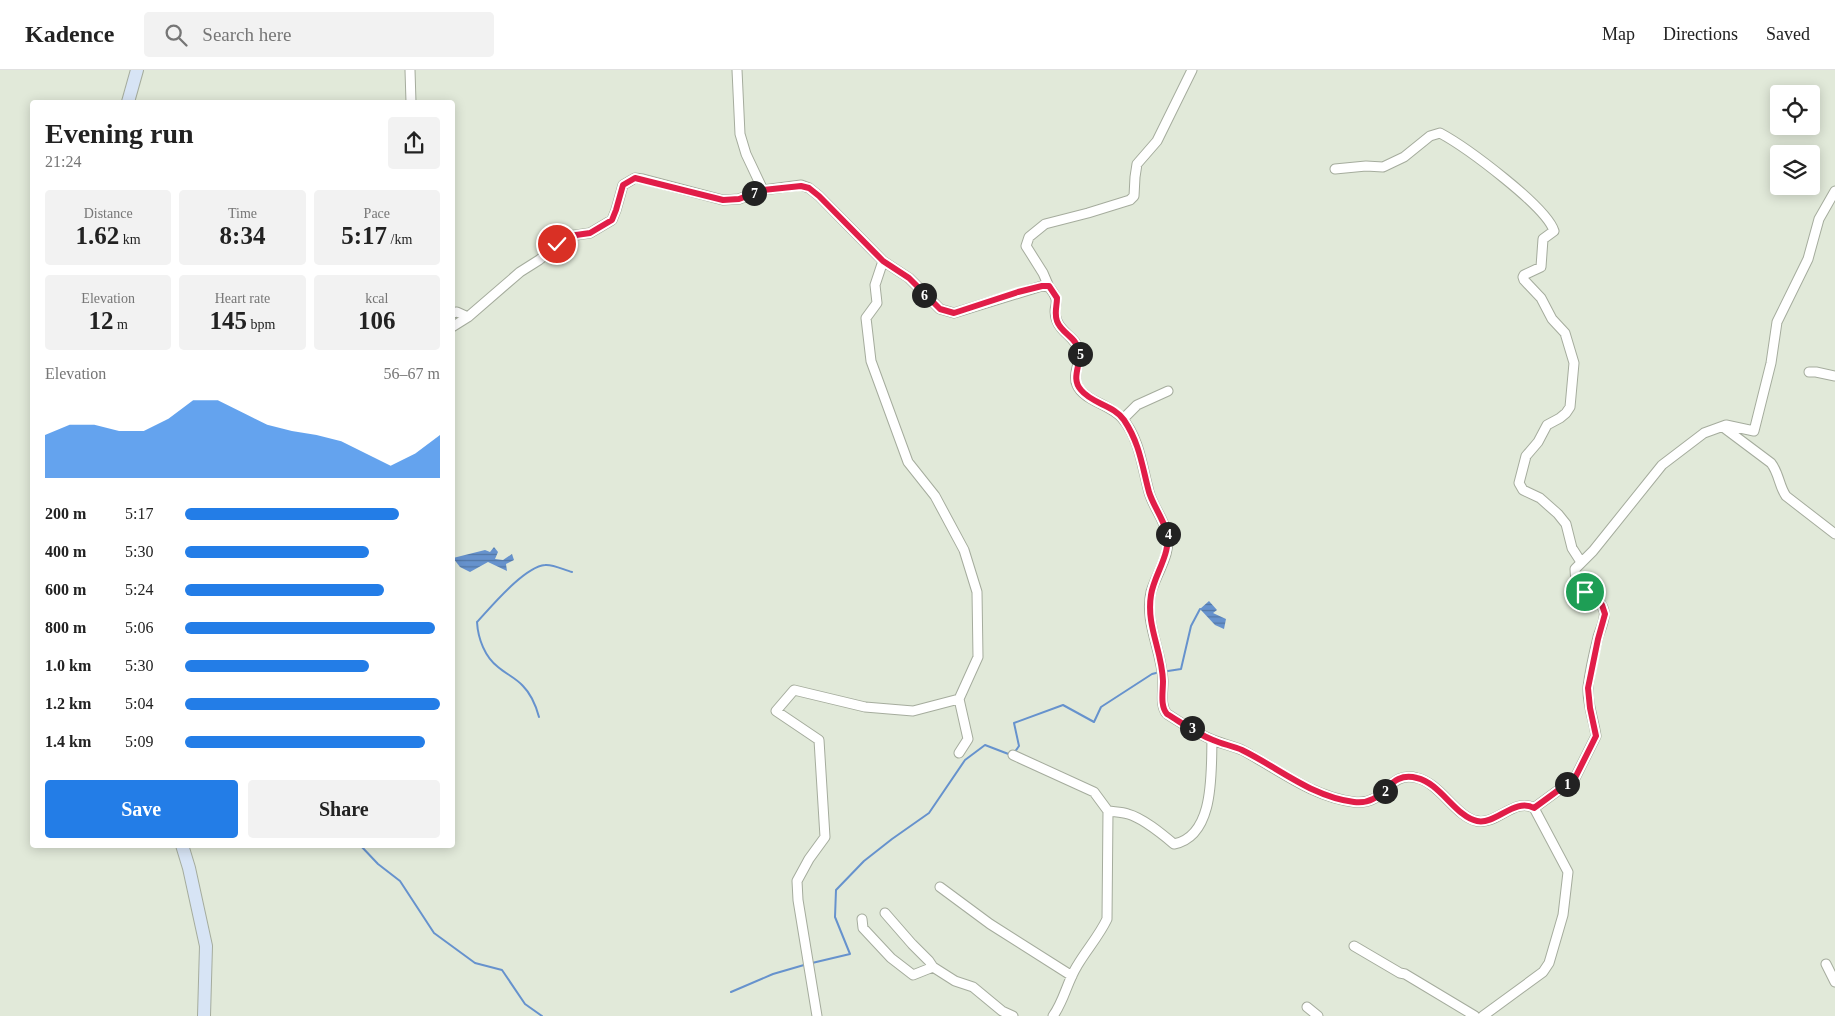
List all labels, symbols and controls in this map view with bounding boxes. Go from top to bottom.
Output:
search box [144,12,494,57]
text: Kadence [25,21,114,47]
icon: search [162,21,190,49]
text: Search here [202,24,291,45]
text: Map [1602,24,1635,44]
text: Directions [1663,24,1738,44]
text: Saved [1766,24,1810,44]
map controls [1770,85,1820,195]
button: locate [1770,85,1820,135]
button: share [388,117,440,169]
text: Evening run [45,118,194,149]
button: layers [1770,145,1820,195]
text: 21:24 [45,153,81,170]
pin: 7 [742,180,766,206]
text: 7 [751,186,758,201]
text: Distance [84,206,133,221]
text: Time [228,206,257,221]
text: Pace [364,206,390,221]
text: 1.62 [76,222,119,249]
text: 8:34 [220,222,265,249]
text: 5:17 [341,222,387,249]
pin [536,223,578,265]
icon: check [543,230,571,258]
text: km [119,232,141,247]
text: /km [387,232,412,247]
pin: 6 [912,282,936,308]
text: 6 [921,288,928,303]
text: Elevation [81,291,135,306]
text: Heart rate [215,291,270,306]
text: kcal [365,291,388,306]
text: 12 [88,307,113,334]
text: 145 [210,307,247,334]
text: 106 [358,307,396,334]
text: m [113,317,128,332]
text: bpm [247,317,275,332]
pin: 5 [1068,342,1092,366]
text: 5 [1077,347,1084,362]
text: Elevation [45,365,106,382]
text: 56–67 m [384,365,440,382]
text: 200 m [45,505,86,522]
text: 5:17 [125,505,153,522]
pin: 4 [1156,522,1180,546]
text: 4 [1165,527,1172,542]
text: 400 m [45,543,86,560]
text: 5:30 [125,543,153,560]
pin [1564,571,1606,613]
icon: arrive [1571,578,1599,606]
text: 600 m [45,581,86,598]
text: 5:24 [125,581,153,598]
text: 800 m [45,619,86,636]
text: 5:06 [125,619,153,636]
text: 1.0 km [45,657,91,674]
text: 5:30 [125,657,153,674]
text: 1.2 km [45,695,91,712]
text: 5:04 [125,695,153,712]
pin: 3 [1180,716,1204,740]
text: 3 [1189,721,1196,736]
text: 1.4 km [45,733,91,750]
text: 5:09 [125,733,153,750]
pin: 1 [1554,772,1580,796]
text: 1 [1564,777,1571,792]
pin: 2 [1372,778,1398,804]
button: Save [45,780,238,838]
button: Share [248,780,440,838]
text: 2 [1382,784,1389,799]

